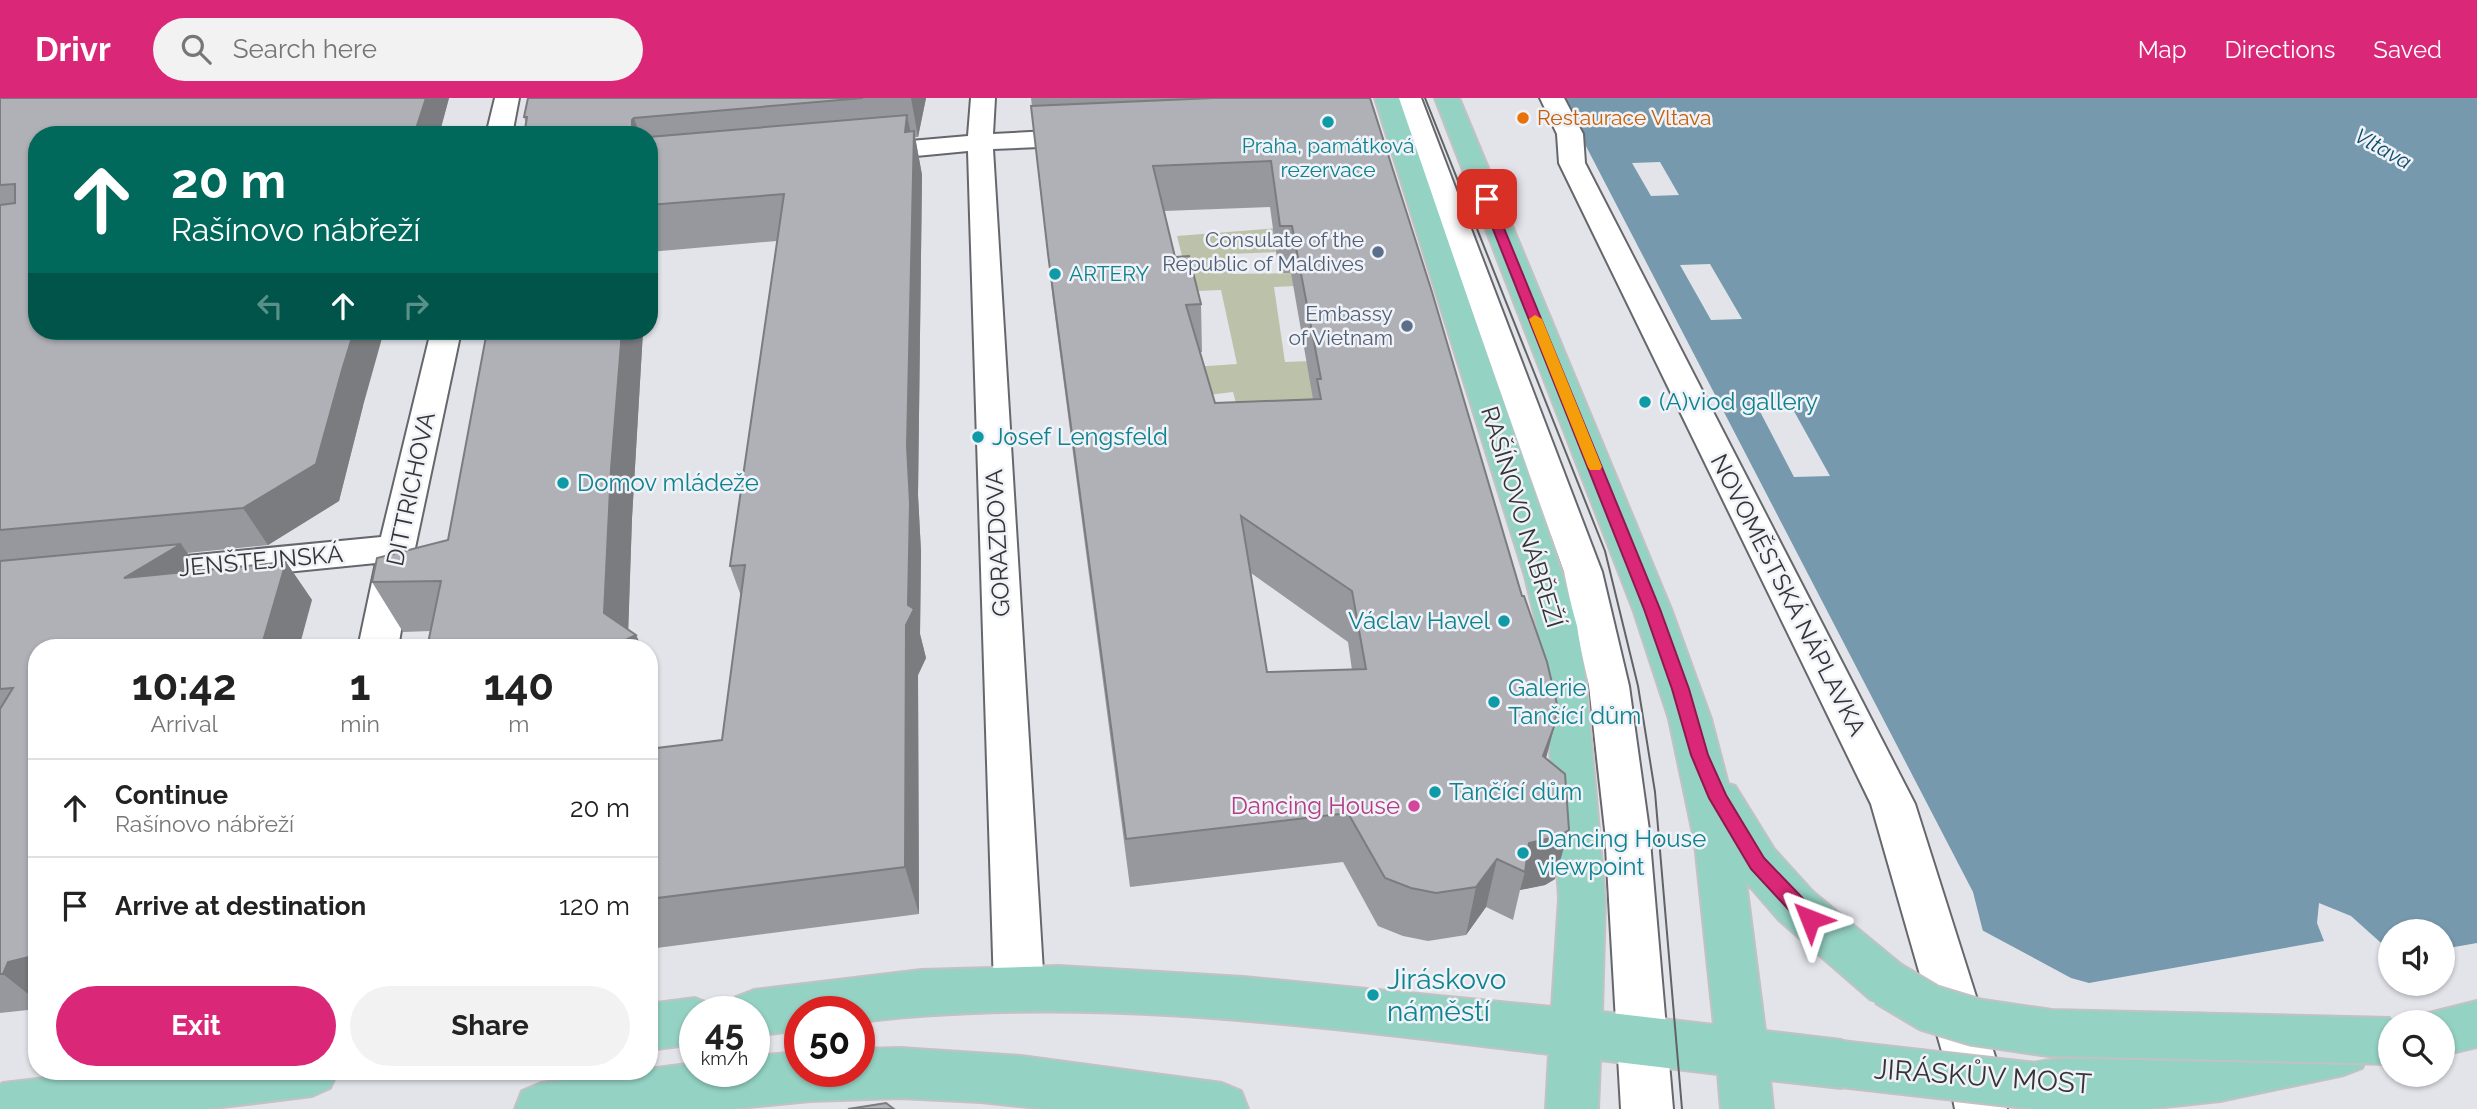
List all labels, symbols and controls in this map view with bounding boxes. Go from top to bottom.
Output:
search box [153,18,643,81]
text: Drivr [35,30,111,69]
icon: search [177,30,215,68]
text: Search here [233,34,377,64]
text: Map [2138,35,2187,64]
text: Directions [2225,35,2335,64]
text: Saved [2373,35,2442,64]
place label: Restaurace Vltava [1537,105,1711,130]
marker: Restaurace Vltava [1515,110,1531,126]
marker: Praha, památková rezervace [1320,114,1336,130]
water label: Vltava [2351,123,2416,174]
place label: Praha, památková rezervace [1242,133,1414,182]
text: 20 m [171,152,286,209]
icon: ahead [56,154,147,245]
pin [1457,169,1517,229]
icon: arrive [1468,180,1506,218]
text: Rašínovo nábřeží [171,211,420,248]
place label: Consulate of the Republic of Maldives [1162,227,1364,276]
marker: Consulate of the Republic of Maldives [1370,244,1386,260]
place label: ARTERY [1069,261,1149,286]
marker: ARTERY [1047,266,1063,282]
icon: left [251,287,289,325]
icon: ahead [324,287,362,325]
icon: right [397,287,435,325]
place label: Embassy of Vietnam [1288,301,1393,350]
marker: Embassy of Vietnam [1399,318,1415,334]
place label: (A)viod gallery [1659,387,1818,416]
marker: (A)viod gallery [1637,394,1653,410]
street label: RAŠÍNOVO NÁBŘEŽÍ [1475,402,1571,631]
street label: DITTRICHOVA [380,409,441,569]
place label: Josef Lengsfeld [992,422,1168,451]
marker: Josef Lengsfeld [970,429,986,445]
street label: NOVOMĚSTSKÁ NÁPLAVKA [1705,449,1872,741]
place label: Domov mládeže [577,468,759,497]
street label: GORAZDOVA [979,468,1016,618]
marker: Domov mládeže [555,475,571,491]
street label: JENŠTEJNSKÁ [178,538,344,582]
place label: Václav Havel [1348,606,1490,635]
marker: Václav Havel [1496,613,1512,629]
text: 10:42 [132,661,236,710]
text: 1 [350,661,370,710]
text: 140 [484,661,554,710]
place label: Galerie Tančící dům [1508,673,1641,730]
marker: Galerie Tančící dům [1486,694,1502,710]
text: Arrival [150,710,218,737]
text: min [340,710,380,737]
text: m [508,710,529,737]
place label: Tančící dům [1449,777,1582,806]
text: Continue [115,780,228,810]
marker: Tančící dům [1427,784,1443,800]
icon: ahead [56,789,94,827]
place label: Dancing House [1231,791,1400,820]
text: 20 m [570,793,630,823]
marker: Dancing House [1406,798,1422,814]
text: Rašínovo nábřeží [115,810,294,837]
place label: Dancing House viewpoint [1537,824,1706,881]
marker: Dancing House viewpoint [1515,845,1531,861]
position arrow [1773,882,1847,956]
icon: arrive [56,887,94,925]
text: Arrive at destination [115,891,366,921]
text: 120 m [559,891,630,921]
map controls [2378,919,2455,1087]
button: sound [2378,919,2455,996]
place label: Jiráskovo náměstí [1387,963,1506,1028]
button: Exit [56,986,336,1066]
button: Share [350,986,630,1066]
marker: Jiráskovo náměstí [1365,987,1381,1003]
speed limit sign: 50 [784,996,875,1087]
button: search [2378,1010,2455,1087]
text: 45 [705,1012,744,1053]
text: km/h [701,1048,748,1069]
street label: JIRÁSKŮV MOST [1873,1051,2093,1101]

